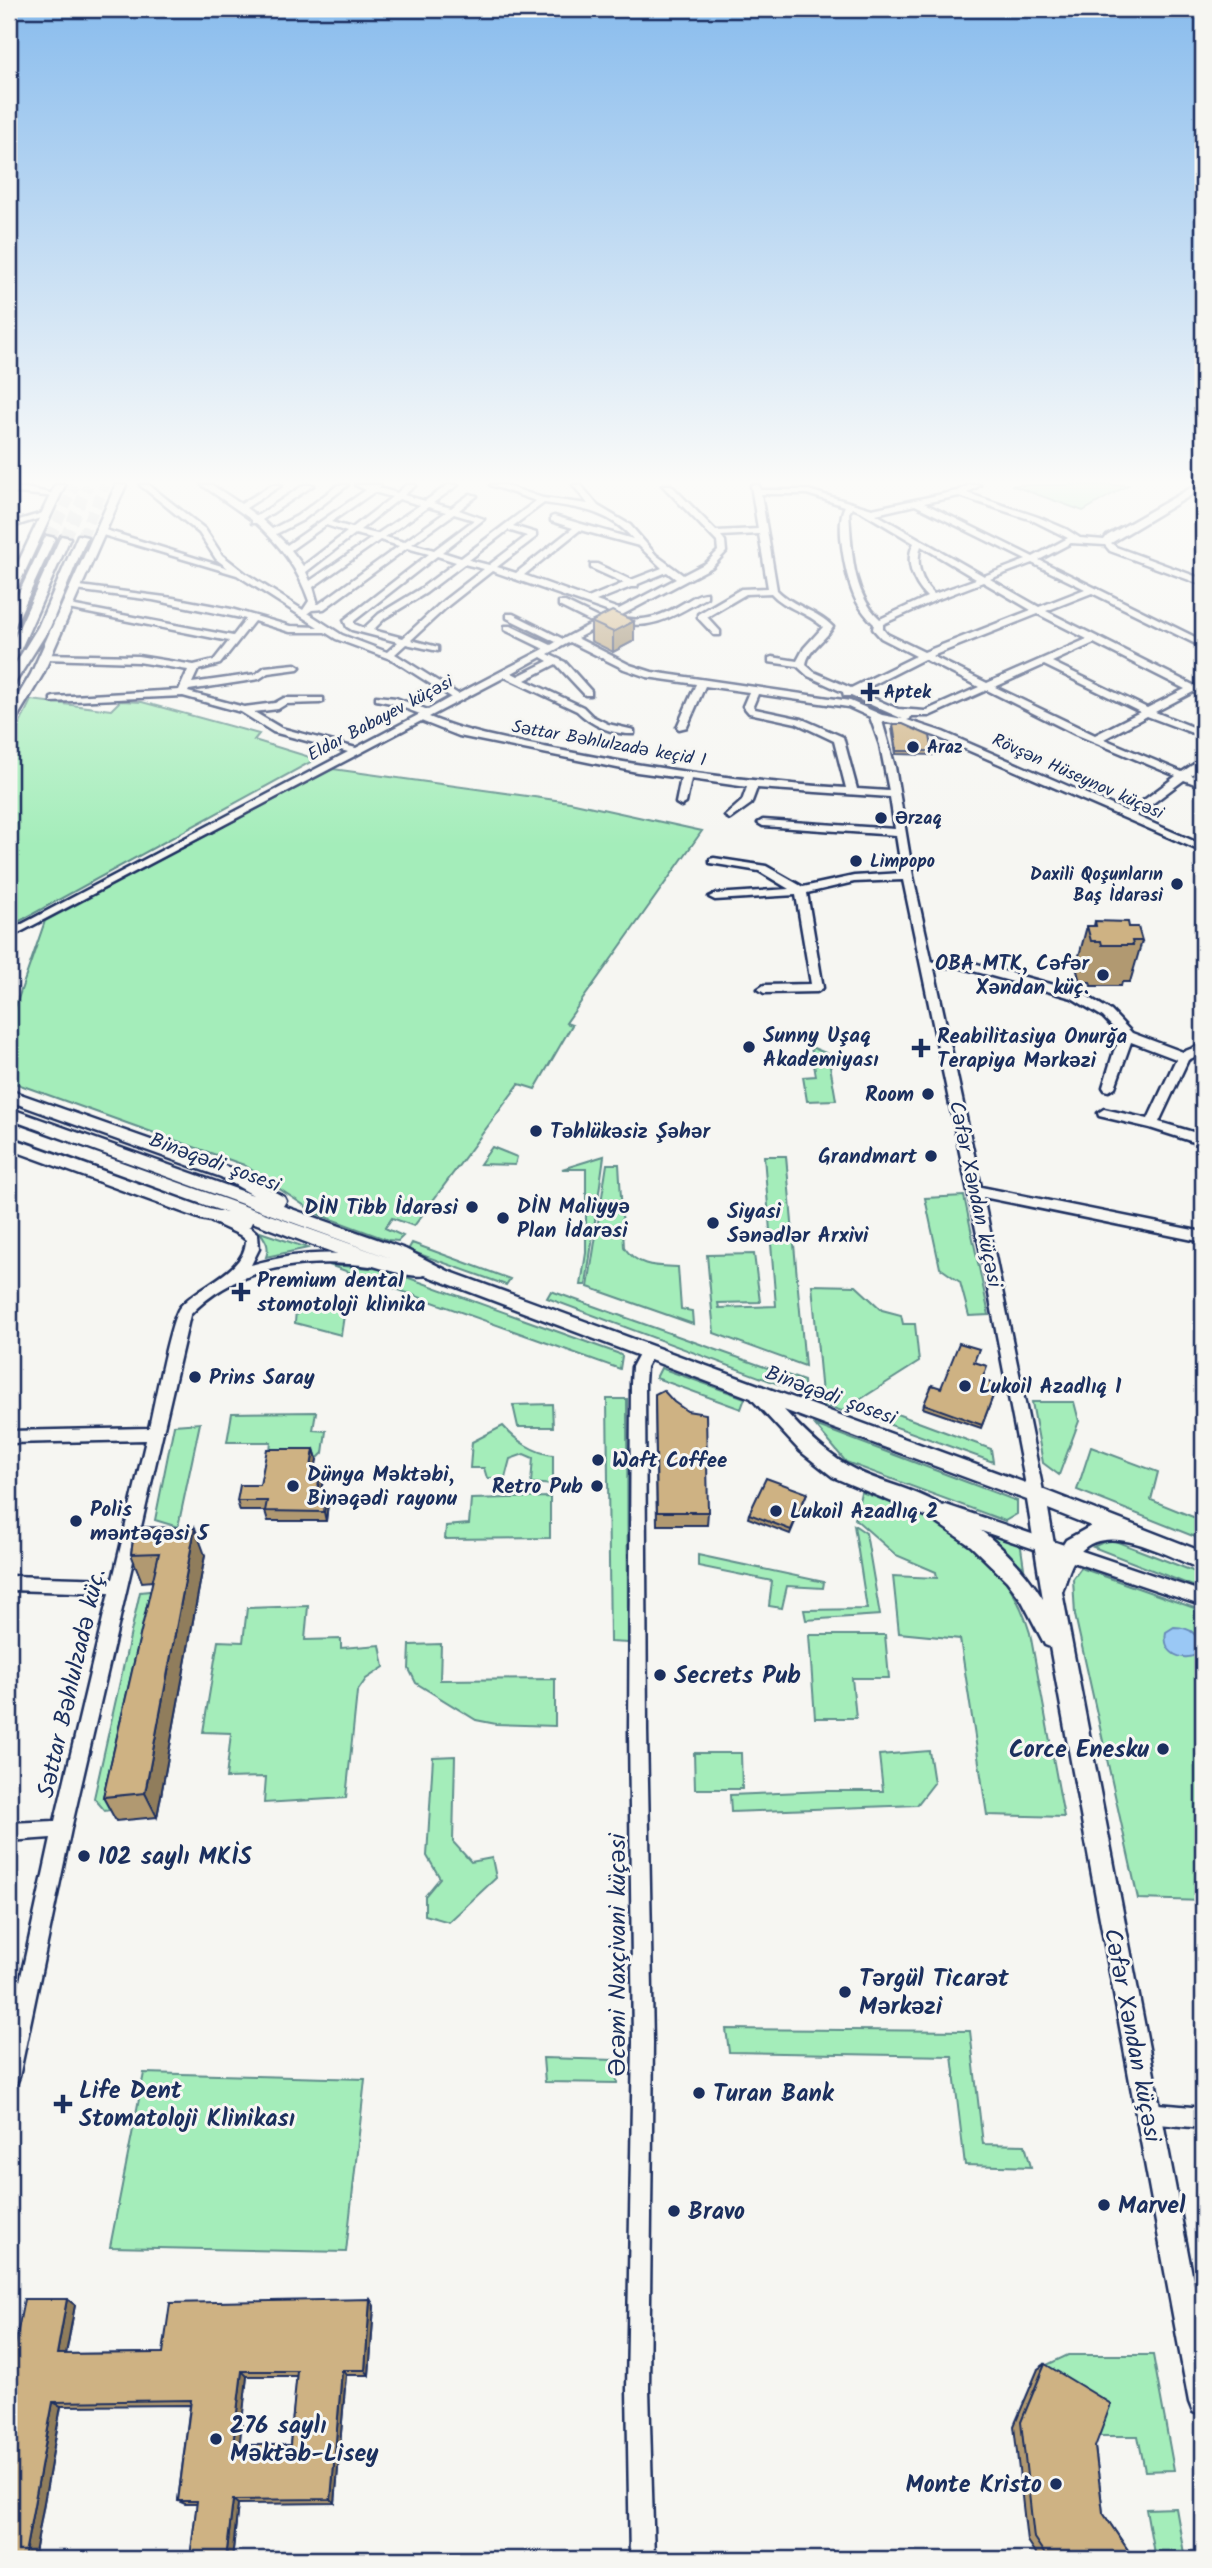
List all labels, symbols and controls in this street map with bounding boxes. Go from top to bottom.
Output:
street label: Eldar Babayev küçəsi [302,668,460,770]
place label: Aptek [884,679,932,708]
marker: Aptek [862,684,878,700]
street label: Səttar Bəhlulzadə keçid 1 [509,713,708,776]
street label: Rövşən Hüseynov küçəsi [987,726,1169,829]
place label: Araz [927,734,963,763]
marker: Araz [905,739,921,755]
place label: Ərzaq [895,805,942,834]
marker: Ərzaq [873,810,889,826]
place label: Limpopo [870,848,935,877]
marker: Limpopo [848,853,864,869]
place label: Daxili Qoşunların Baş İdarəsi [1030,861,1163,911]
marker: Daxili Qoşunların Baş İdarəsi [1169,876,1185,892]
place label: OBA MTK, Cəfər Xəndan küç. [935,948,1090,1005]
marker: OBA MTK, Cəfər Xəndan küç. [1095,967,1111,983]
place label: Sunny Uşaq Akademiyası [763,1020,879,1077]
place label: Reabilitasiya Onurğa Terapiya Mərkəzi [937,1021,1127,1078]
marker: Reabilitasiya Onurğa Terapiya Mərkəzi [911,1038,931,1058]
marker: Sunny Uşaq Akademiyası [741,1039,757,1055]
place label: Room [865,1079,914,1112]
marker: Room [920,1086,936,1102]
street label: Cəfər Xəndan küçəsi [939,1098,1011,1292]
place label: Təhlükəsiz Şəhər [550,1116,712,1149]
marker: Təhlükəsiz Şəhər [528,1123,544,1139]
street label: Binəqədi şosesi [144,1124,286,1203]
place label: Grandmart [818,1141,918,1174]
marker: Grandmart [923,1148,939,1164]
place label: DİN Maliyyə Plan İdarəsi [517,1191,630,1248]
place label: DİN Tibb İdarəsi [304,1192,459,1225]
place label: Siyasi Sənədlər Arxivi [727,1196,869,1253]
marker: DİN Tibb İdarəsi [464,1199,480,1215]
marker: DİN Maliyyə Plan İdarəsi [495,1210,511,1226]
marker: Siyasi Sənədlər Arxivi [705,1215,721,1231]
place label: Premium dental stomotoloji klinika [257,1265,426,1322]
marker: Premium dental stomotoloji klinika [231,1282,251,1302]
street label: Binəqədi şosesi [760,1357,902,1436]
place label: Prins Saray [209,1362,315,1395]
marker: Prins Saray [187,1369,203,1385]
place label: Lukoil Azadlıq 1 [979,1371,1122,1404]
marker: Lukoil Azadlıq 1 [957,1378,973,1394]
place label: Waft Coffee [612,1445,727,1478]
marker: Waft Coffee [590,1452,606,1468]
place label: Dünya Məktəbi, Binəqədi rayonu [307,1459,458,1516]
place label: Retro Pub [492,1471,583,1504]
marker: Dünya Məktəbi, Binəqədi rayonu [285,1478,301,1494]
marker: Retro Pub [589,1478,605,1494]
place label: Polis məntəqəsi 5 [90,1494,211,1551]
place label: Lukoil Azadlıq 2 [790,1496,938,1529]
marker: Lukoil Azadlıq 2 [768,1503,784,1519]
marker: Polis məntəqəsi 5 [68,1513,84,1529]
street label: Səttar Bəhlulzadə küç. [27,1565,118,1802]
place label: Secrets Pub [674,1657,801,1696]
marker: Secrets Pub [652,1667,668,1683]
place label: Corce Enesku [1009,1731,1149,1770]
marker: Corce Enesku [1155,1741,1171,1757]
street label: Əcəmi Naxçivani küçəsi [599,1832,638,2077]
place label: 102 saylı MKİS [98,1838,253,1877]
marker: 102 saylı MKİS [76,1848,92,1864]
street label: Cəfər Xəndan küçəsi [1092,1925,1172,2147]
place label: Tərgül Ticarət Mərkəzi [859,1960,1010,2027]
marker: Tərgül Ticarət Mərkəzi [837,1984,853,2000]
place label: Life Dent Stomatoloji Klinikası [79,2072,295,2139]
place label: Turan Bank [713,2075,835,2114]
marker: Turan Bank [691,2085,707,2101]
marker: Life Dent Stomatoloji Klinikası [53,2094,73,2114]
place label: Marvel [1118,2187,1186,2226]
place label: Bravo [688,2193,745,2232]
marker: Marvel [1096,2197,1112,2213]
marker: Bravo [666,2203,682,2219]
place label: 276 saylı Məktəb-Lisey [230,2407,379,2474]
marker: 276 saylı Məktəb-Lisey [208,2431,224,2447]
place label: Monte Kristo [905,2466,1042,2505]
marker: Monte Kristo [1048,2476,1064,2492]

